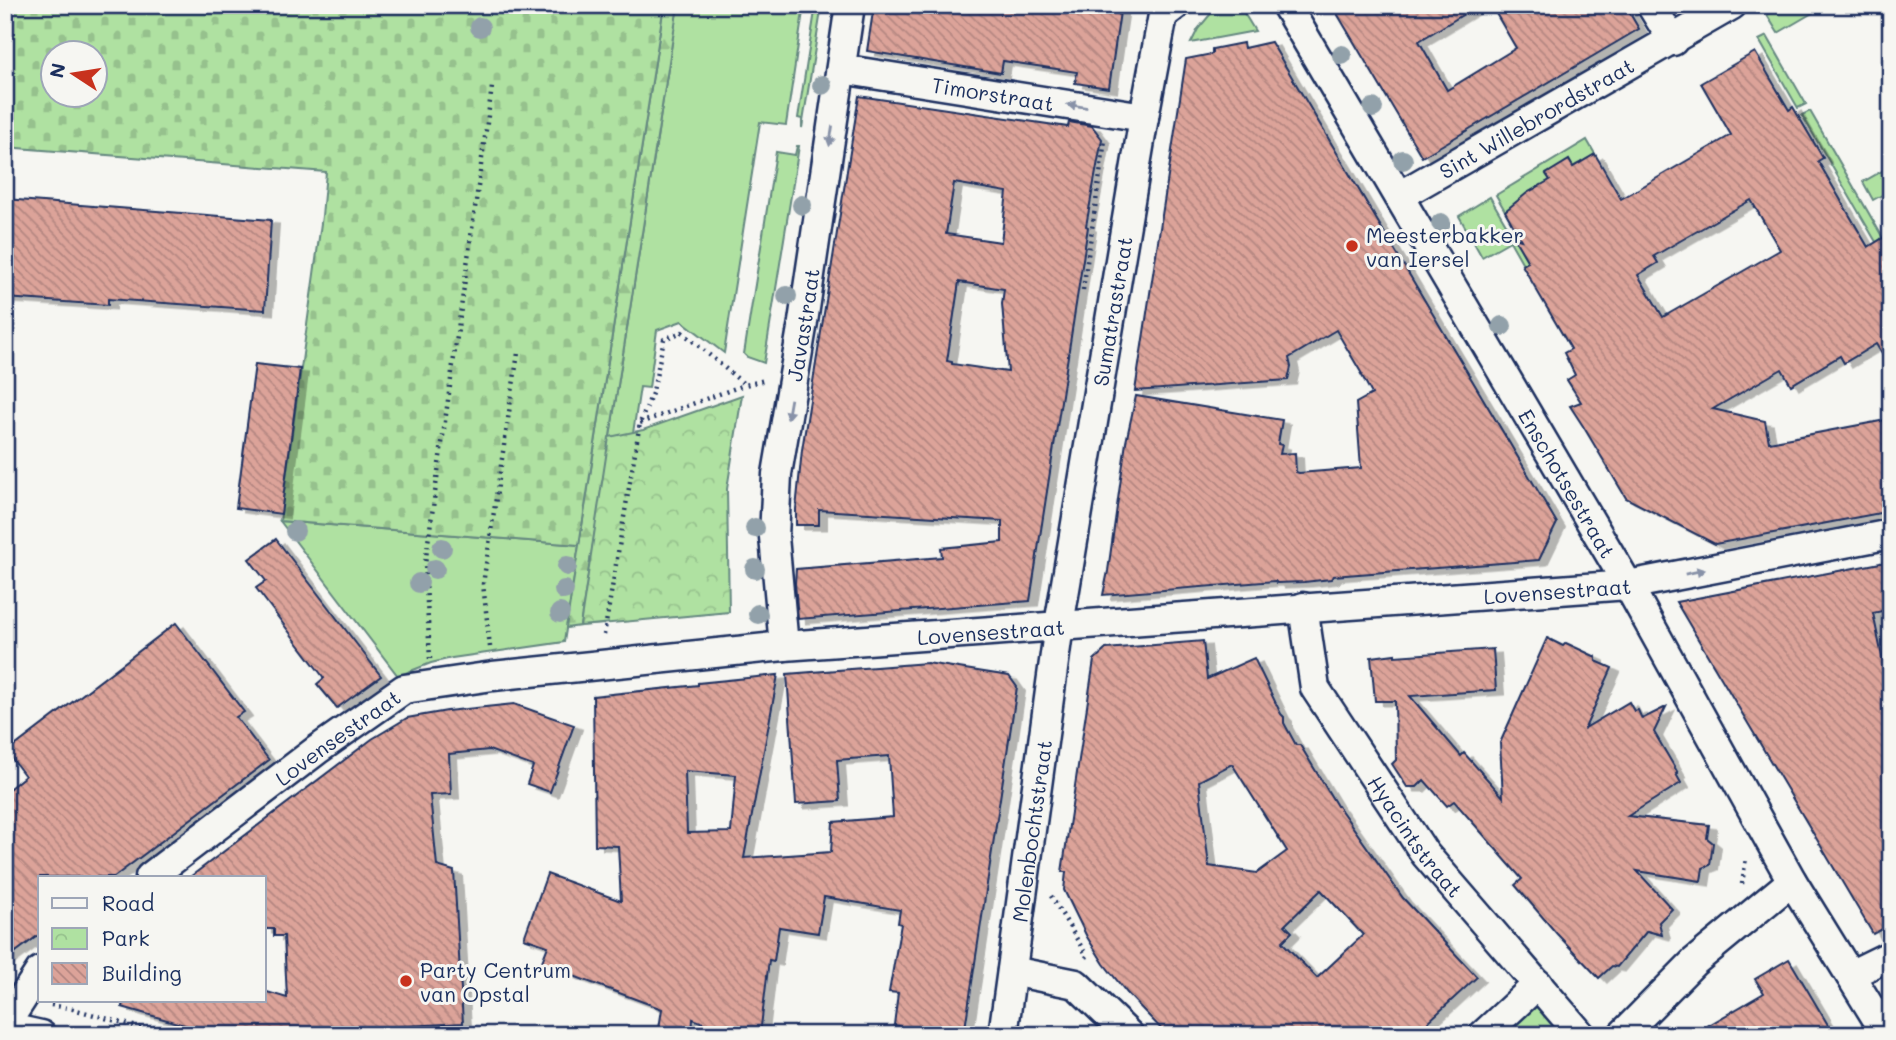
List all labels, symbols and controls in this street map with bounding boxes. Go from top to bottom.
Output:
north arrow [38,38,108,108]
street label: Sint Willebrordstraat [1434,51,1638,184]
text: N [43,61,71,80]
street label: Timorstraat [930,70,1056,116]
one-way arrow [1066,100,1088,111]
one-way arrow [825,125,836,147]
place label: Meesterbakker van Iersel [1366,221,1524,272]
street label: Sumatrastraat [1086,234,1137,388]
marker: Meesterbakker van Iersel [1344,238,1360,254]
street label: Javastraat [780,266,824,383]
one-way arrow [783,398,794,420]
street label: Enschotsestraat [1513,404,1622,563]
one-way arrow [1684,566,1706,577]
street label: Lovensestraat [1483,571,1632,609]
street label: Lovensestraat [916,612,1066,650]
street label: Lovensestraat [269,683,405,791]
street label: Molenbochtstraat [1005,738,1057,924]
street label: Hyacintstraat [1363,770,1469,902]
legend [38,876,266,1002]
text: Road [102,889,154,916]
text: Park [102,924,150,951]
place label: Party Centrum van Opstal [420,956,571,1007]
text: Building [102,959,182,986]
marker: Party Centrum van Opstal [398,973,414,989]

